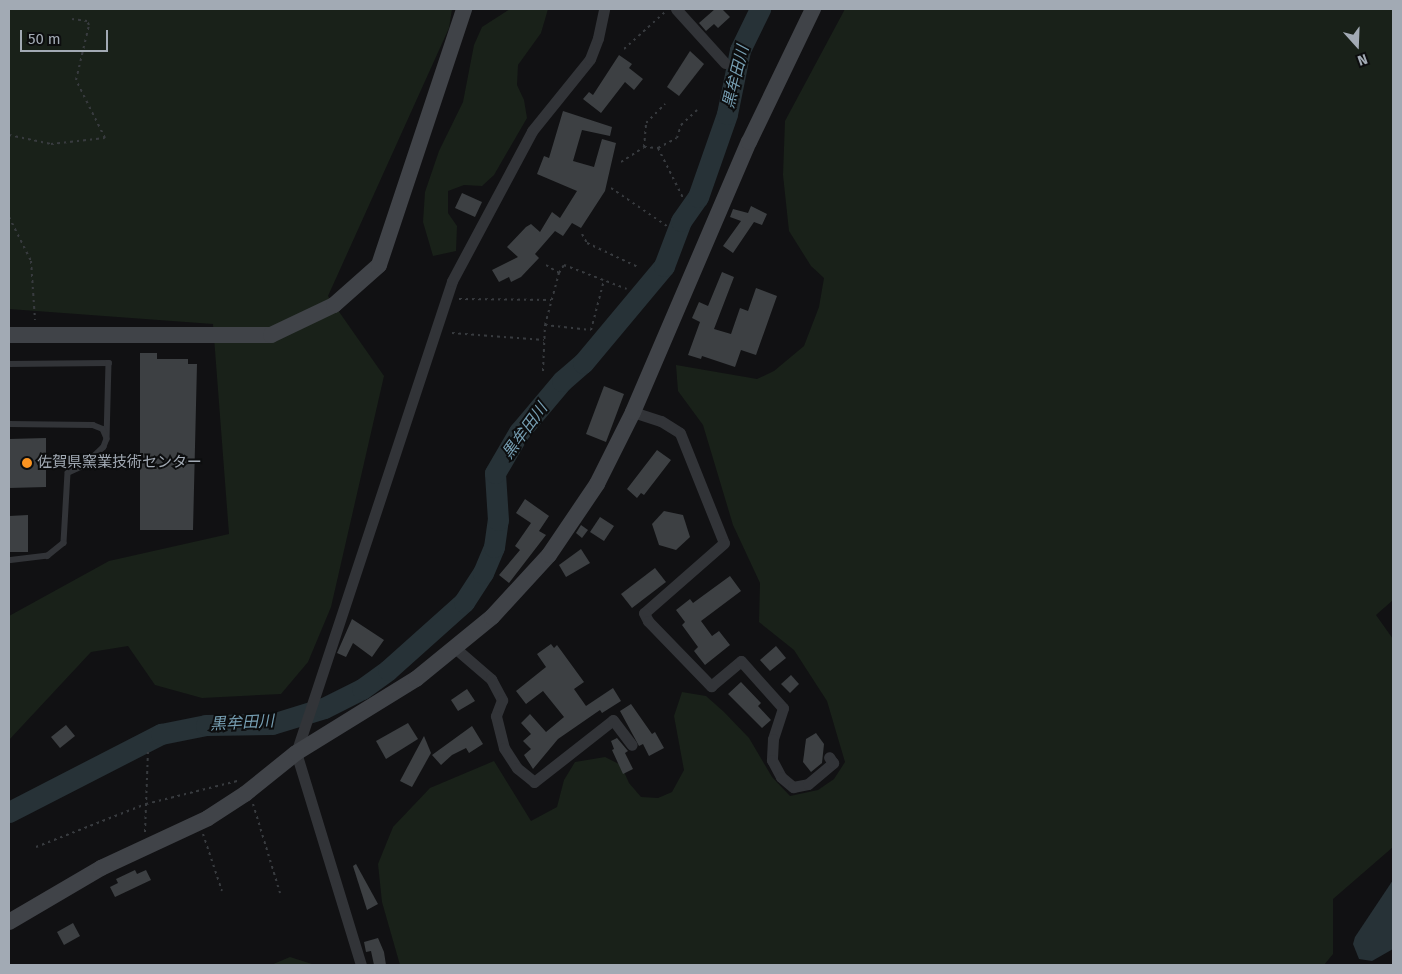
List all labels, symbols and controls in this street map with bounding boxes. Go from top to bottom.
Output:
scale bar [22,20,110,52]
north arrow [1332,20,1382,70]
text: 50 m [28,30,61,48]
water label: 黒牟田川 [719,44,753,110]
text: N [1355,50,1370,69]
water label: 黒牟田川 [498,399,552,463]
place label: 佐賀県窯業技術センター [37,454,202,472]
marker: 佐賀県窯業技術センター [21,457,33,469]
water label: 黒牟田川 [210,712,274,734]

